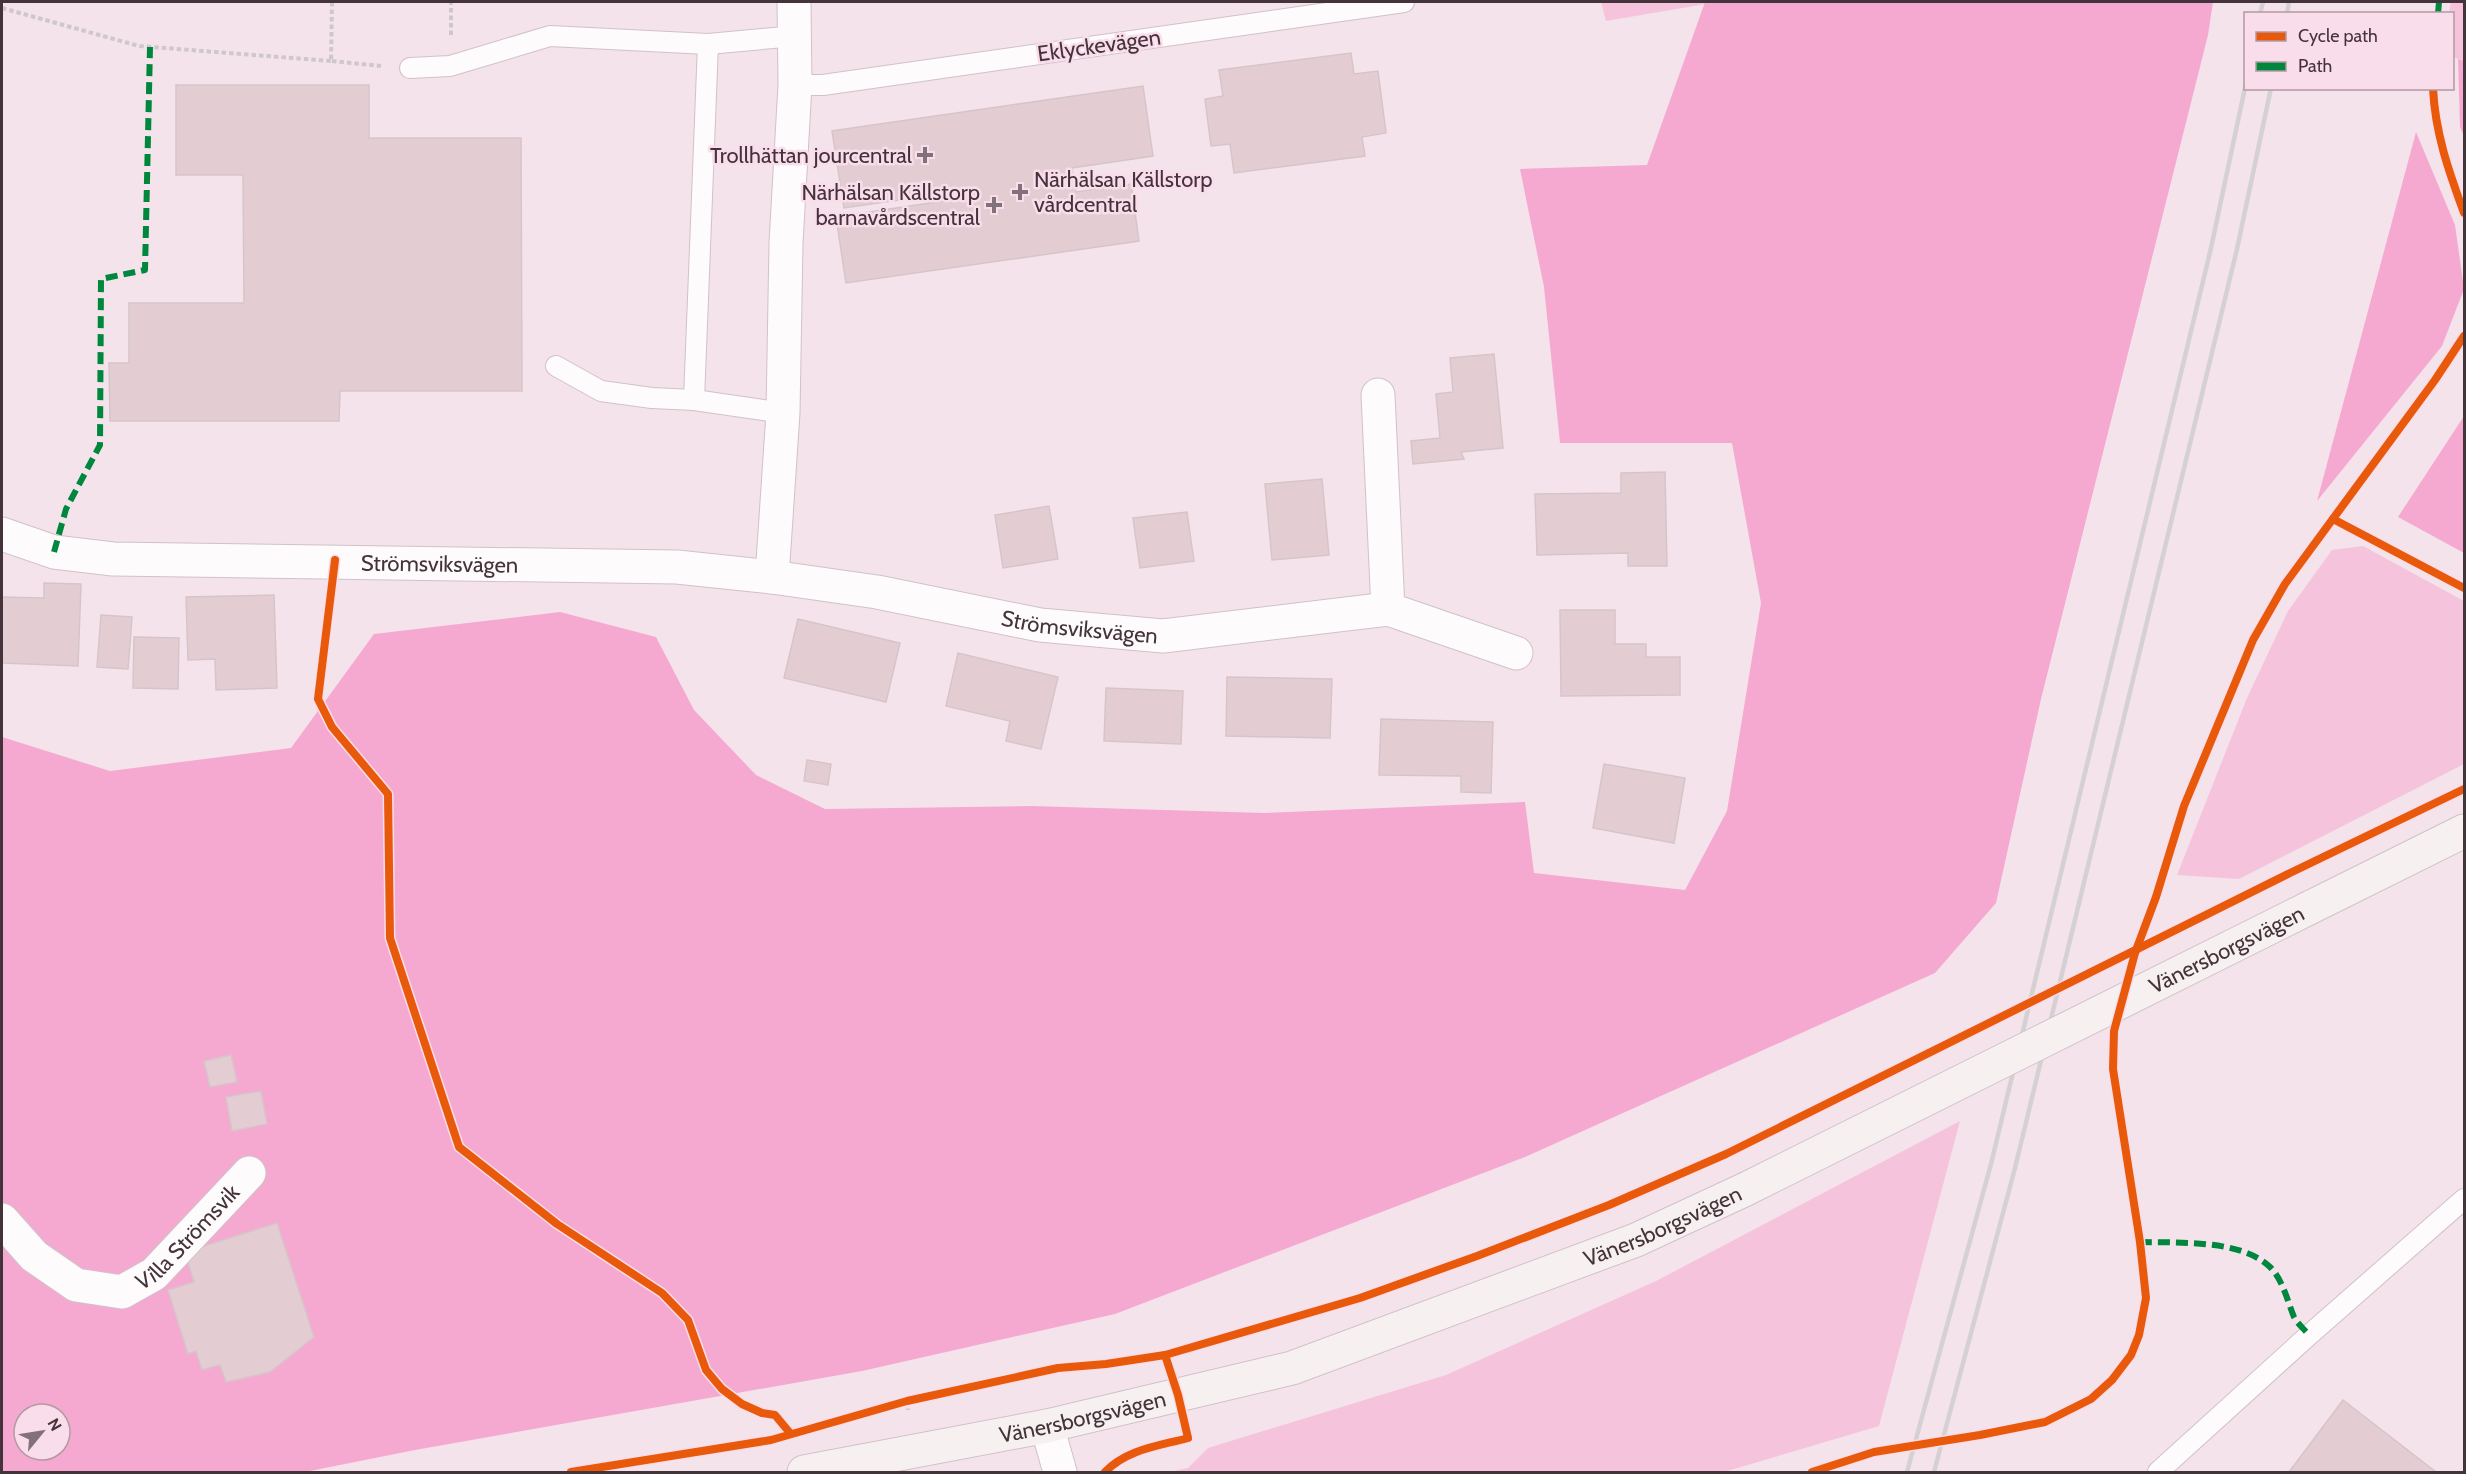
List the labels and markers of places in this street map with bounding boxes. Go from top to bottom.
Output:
place label: Trollhättan jourcentral [710,142,913,169]
marker: Trollhättan jourcentral [916,146,934,164]
place label: Närhälsan Källstorp vårdcentral [1034,166,1213,218]
place label: Närhälsan Källstorp barnavårdscentral [801,179,981,231]
marker: Närhälsan Källstorp vårdcentral [1011,183,1029,201]
marker: Närhälsan Källstorp barnavårdscentral [985,196,1003,214]

